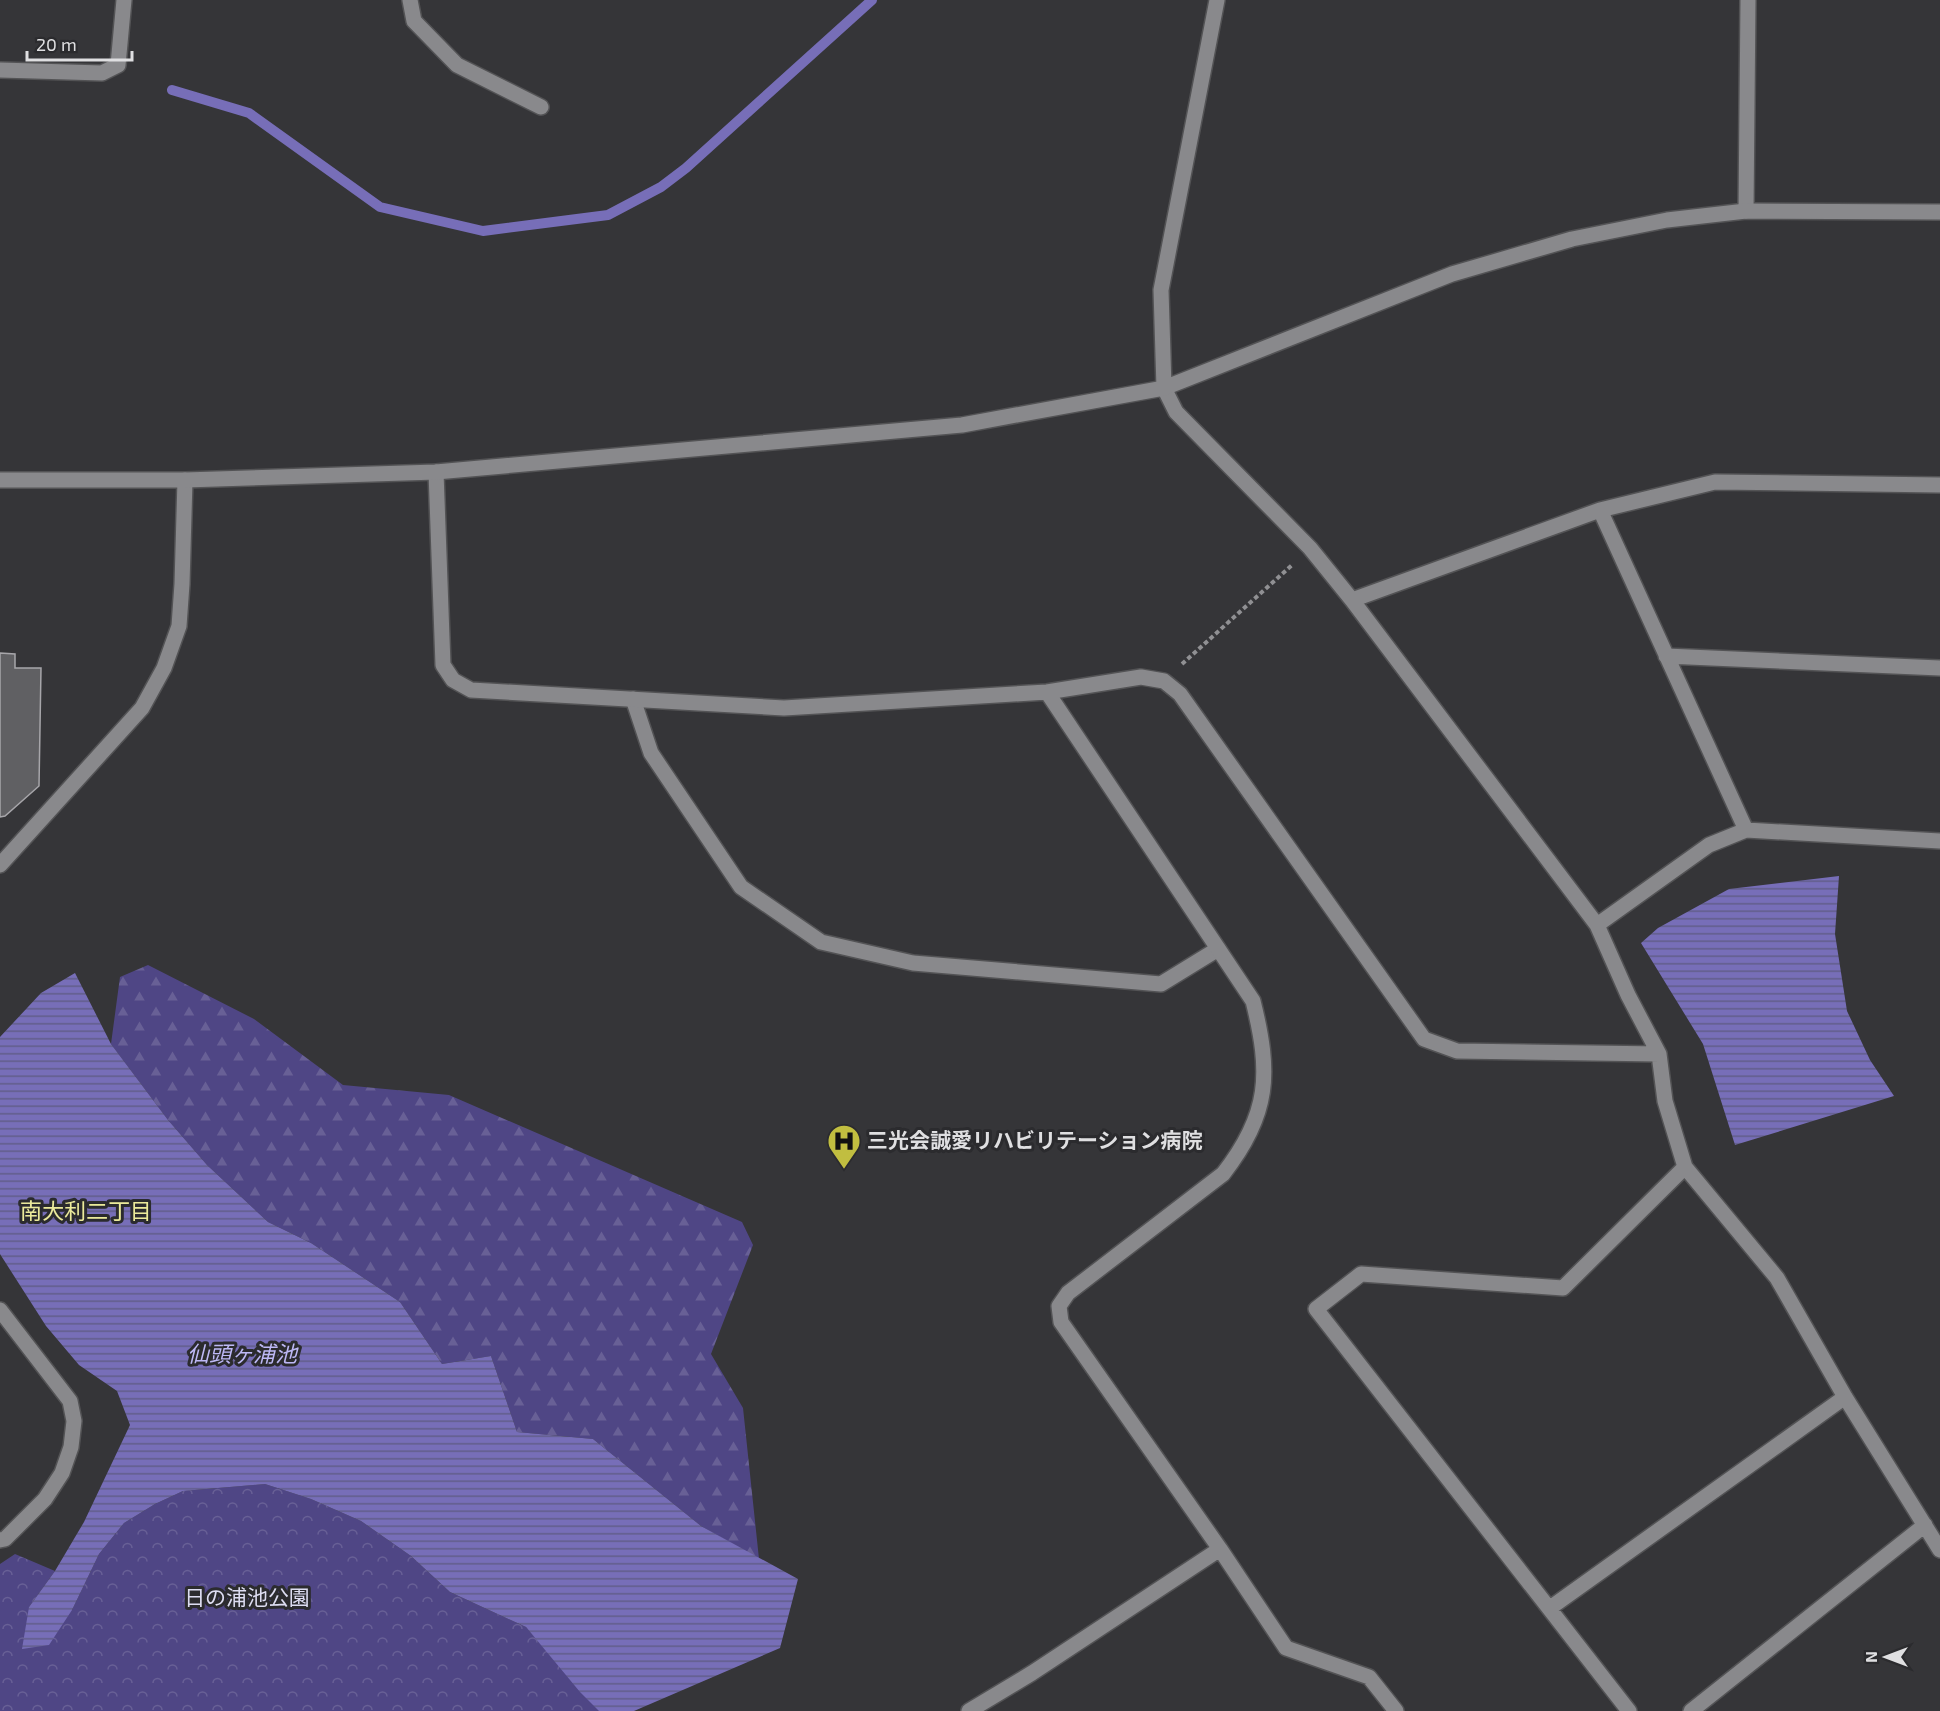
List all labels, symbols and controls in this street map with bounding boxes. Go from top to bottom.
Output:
scale bar [27,24,132,62]
text: 20 m [36,33,77,55]
hospital icon: 三光会誠愛リハビリテーション病院 [826,1123,862,1170]
place label: 三光会誠愛リハビリテーション病院 [867,1127,1203,1152]
district label: 南大利二丁目 [20,1197,152,1223]
water label: 仙頭ヶ浦池 [187,1340,299,1366]
park label: 日の浦池公園 [184,1584,310,1609]
north arrow [1856,1627,1916,1687]
text: N [1861,1651,1880,1663]

